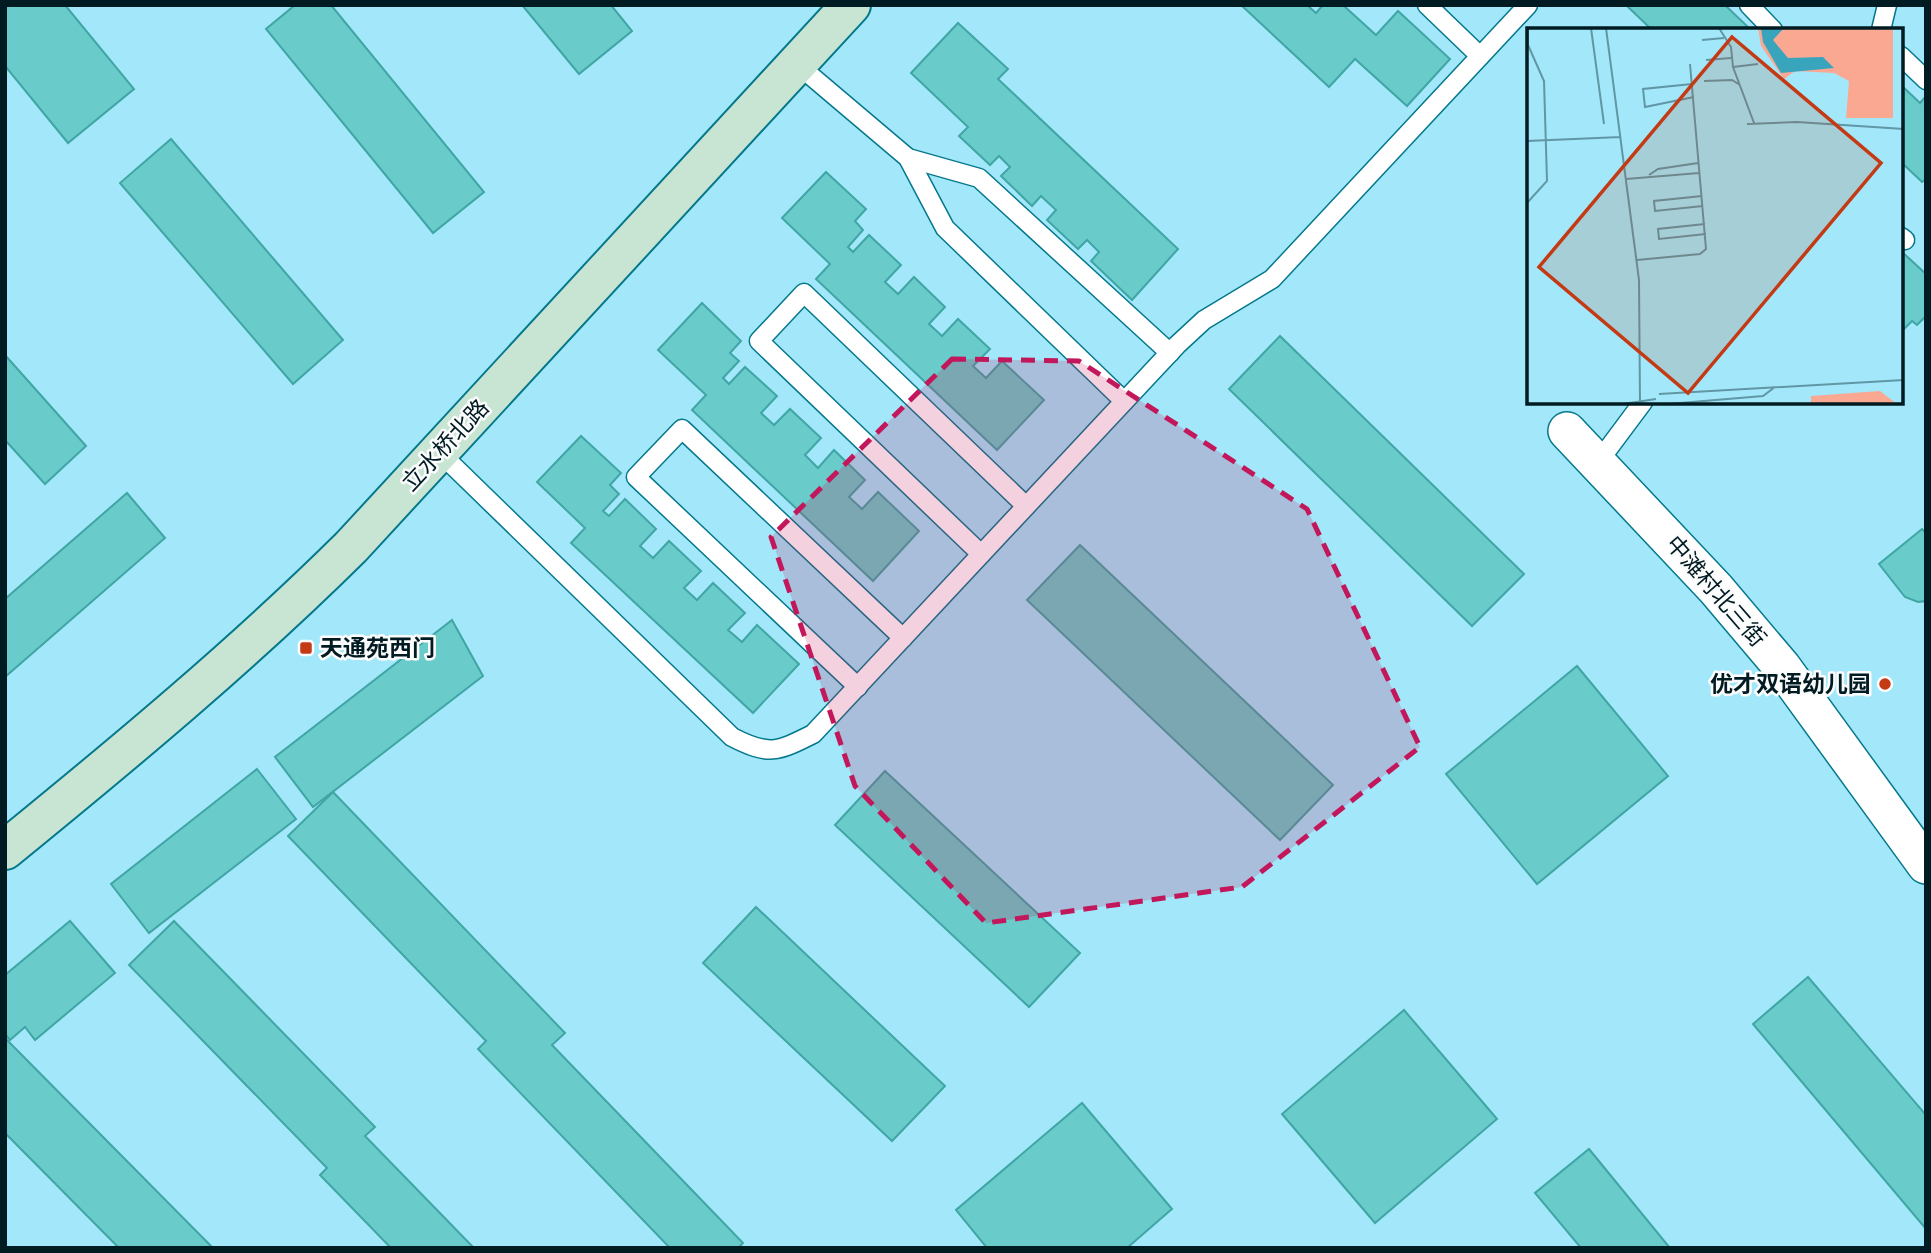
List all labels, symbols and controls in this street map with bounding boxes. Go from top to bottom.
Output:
inset map [1527,28,1903,404]
street label: 立水桥北路 [397,395,497,499]
street label: 中滩村北三街 [1658,531,1770,654]
place label: 天通苑西门 [320,636,435,665]
marker: 天通苑西门 [298,640,314,656]
place label: 优才双语幼儿园 [1710,672,1871,701]
marker: 优才双语幼儿园 [1877,676,1893,692]

